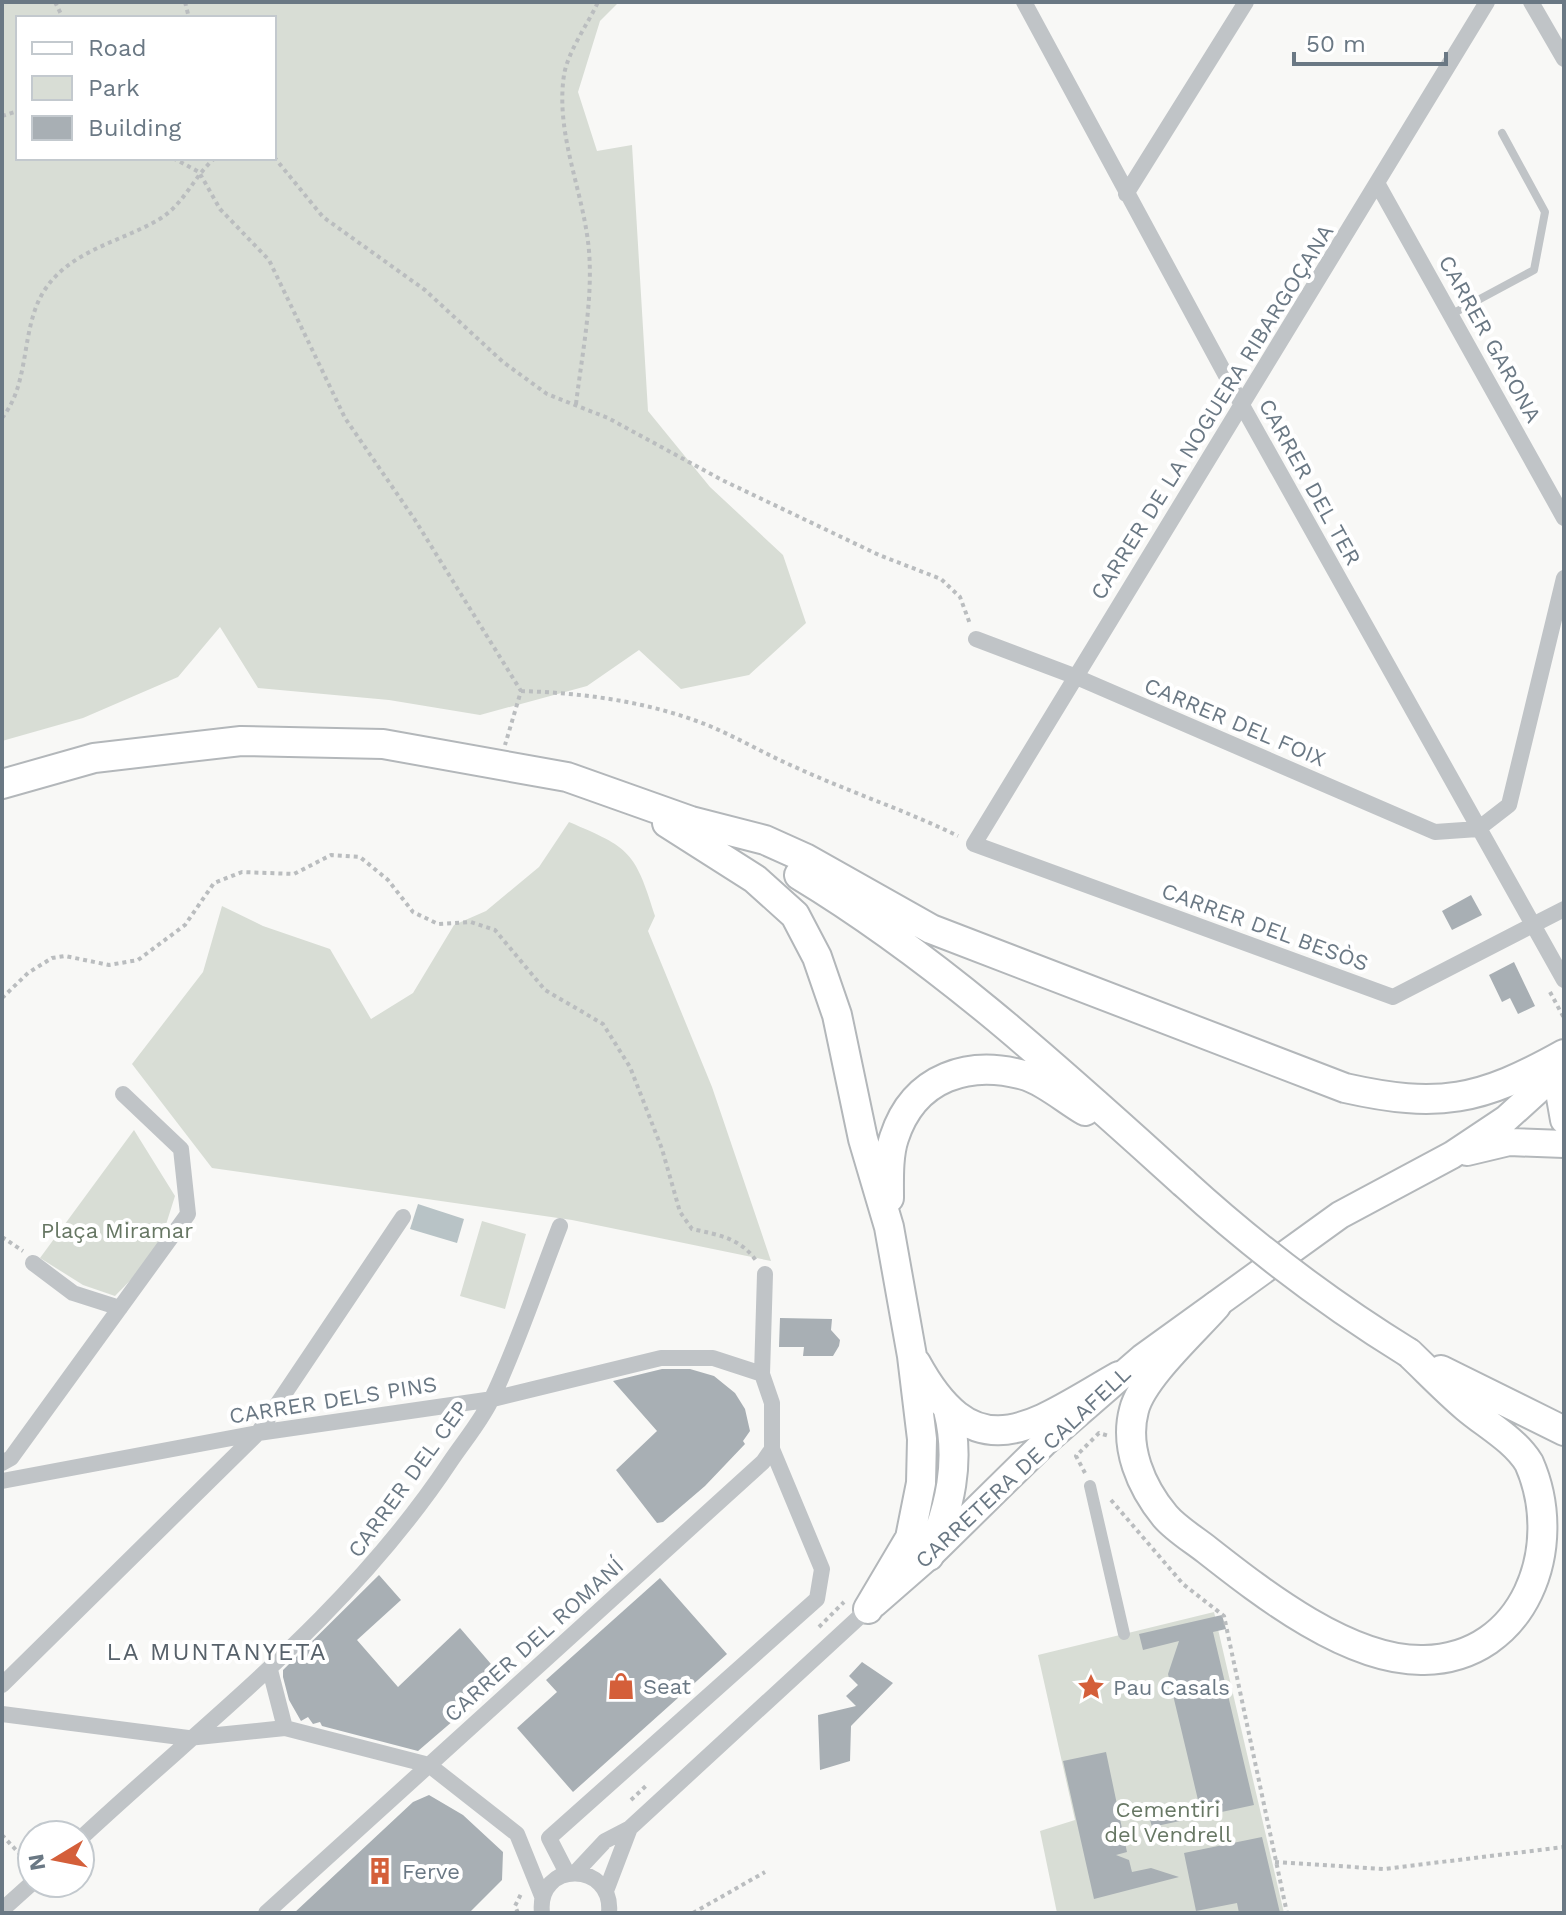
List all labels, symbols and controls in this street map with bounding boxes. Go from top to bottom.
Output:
legend [16,16,276,160]
scale bar [1294,16,1446,66]
text: 50 m [1306,30,1366,58]
text: Road [88,34,147,62]
text: Park [88,74,140,102]
text: Building [88,114,181,142]
street label: CARRER DE LA NOGUERA RIBARGOÇANA [1085,220,1339,604]
street label: CARRER GARONA [1434,251,1546,427]
street label: CARRER DEL TER [1254,394,1366,570]
street label: CARRER DEL FOIX [1141,673,1329,771]
street label: CARRER DEL BESÒS [1158,878,1372,976]
park label: Plaça Miramar [41,1218,193,1243]
street label: CARRETERA DE CALAFELL [910,1361,1136,1573]
street label: CARRER DELS PINS [227,1371,439,1429]
street label: CARRER DEL CEP [343,1396,473,1562]
street label: CARRER DEL ROMANÍ [439,1553,629,1727]
district label: LA MUNTANYETA [106,1638,328,1666]
shop icon: Seat [606,1671,636,1701]
place icon: Pau Casals [1076,1672,1106,1702]
place label: Seat [643,1674,691,1699]
place label: Pau Casals [1113,1675,1230,1700]
park label: Cementiri del Vendrell [1104,1797,1232,1847]
north arrow [16,1819,96,1899]
text: N [23,1852,51,1873]
building icon: Ferve [365,1856,395,1886]
place label: Ferve [402,1859,460,1884]

